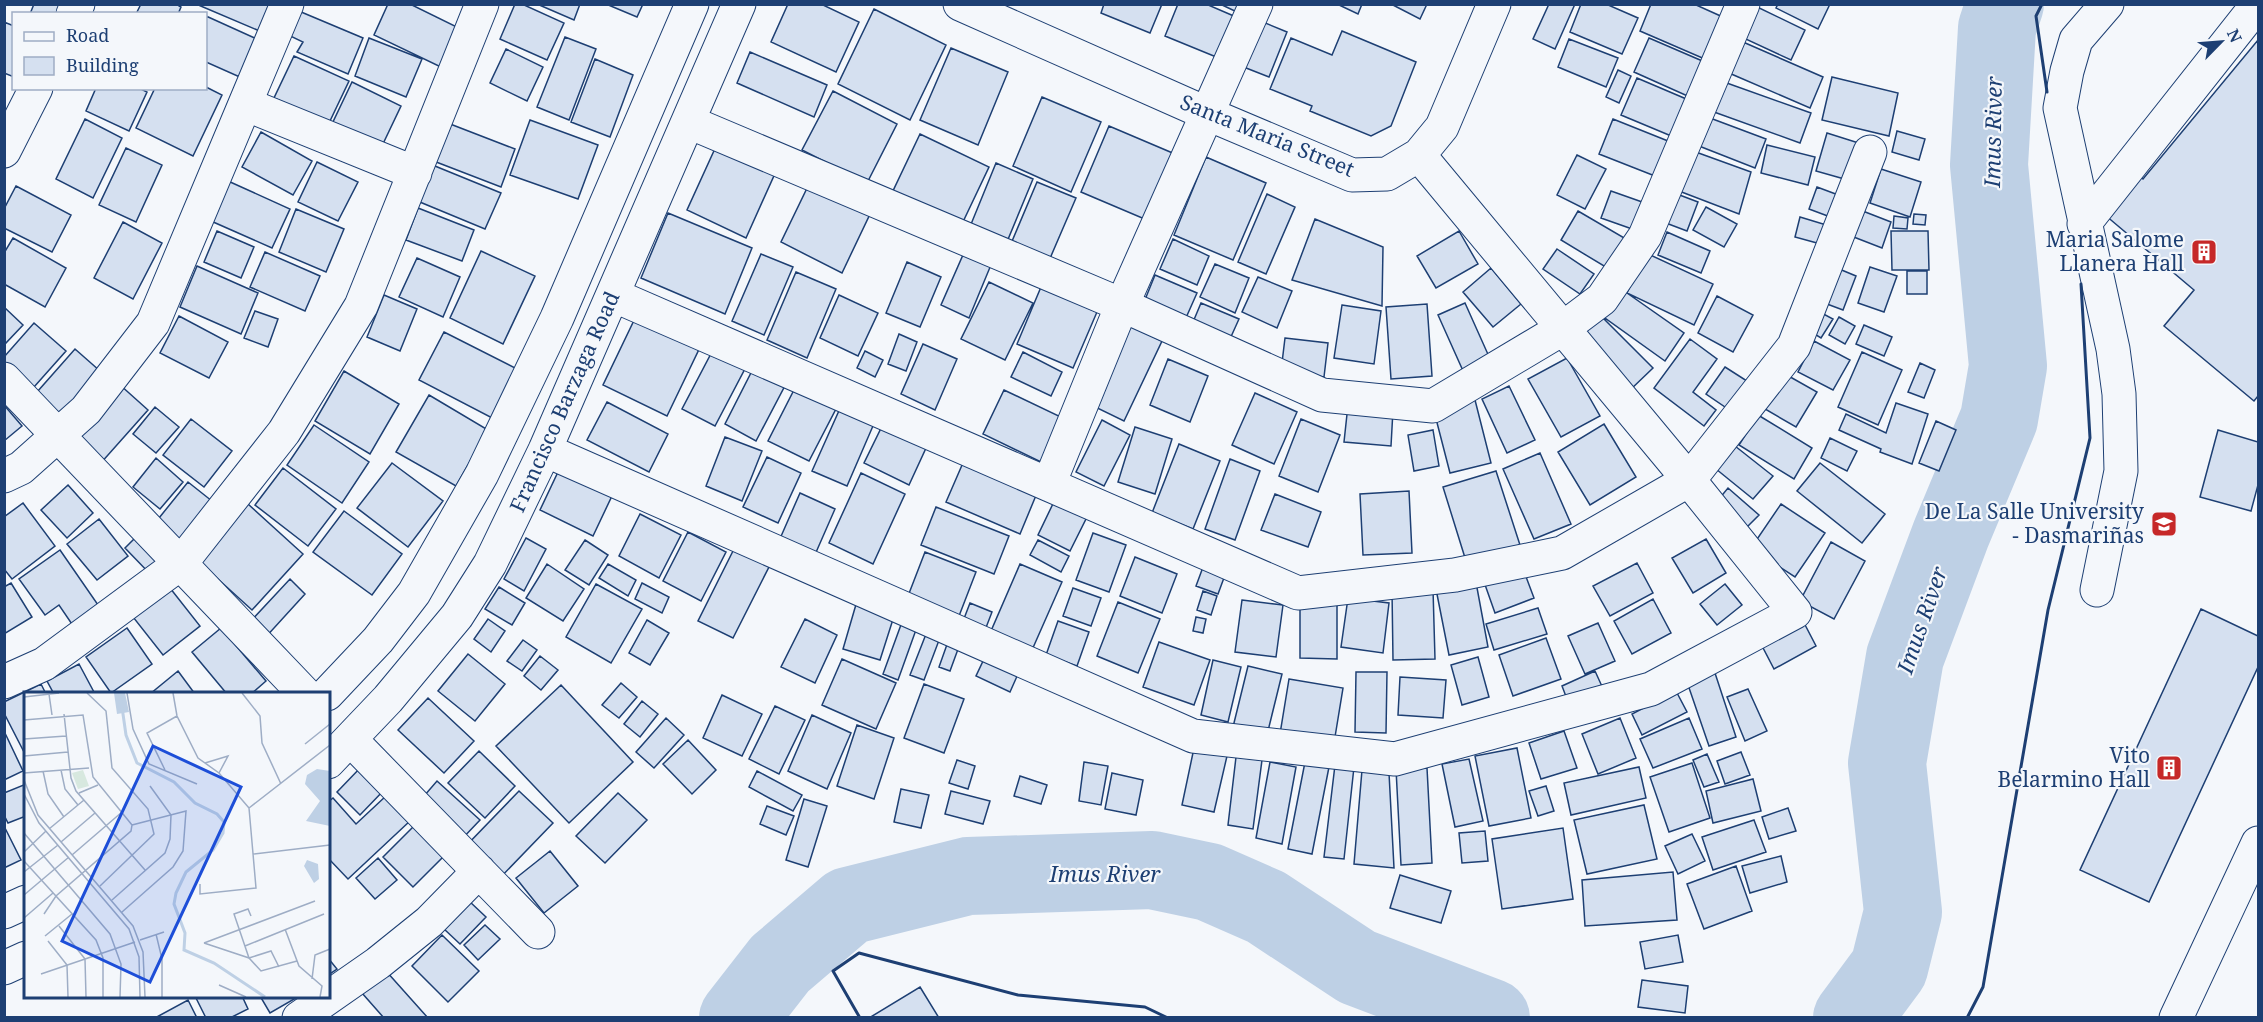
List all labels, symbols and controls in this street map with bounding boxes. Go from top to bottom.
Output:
legend [12,12,207,90]
north arrow [2191,12,2251,72]
text: Road [66,23,109,47]
text: N [2222,25,2247,46]
text: Building [66,53,139,77]
water label: Imus River [1976,75,2008,189]
street label: Santa Maria Street [1176,87,1359,183]
place label: Maria Salome Llanera Hall [2046,225,2184,277]
building icon: Maria Salome Llanera Hall [2189,237,2219,267]
street label: Francisco Barzaga Road [503,287,625,516]
place label: De La Salle University - Dasmariñas [1925,497,2144,549]
school or university icon: De La Salle University - Dasmariñas [2149,509,2179,539]
water label: Imus River [1888,562,1954,678]
inset map [24,692,330,998]
place label: Vito Belarmino Hall [1998,741,2150,793]
building icon: Vito Belarmino Hall [2154,753,2184,783]
water label: Imus River [1048,858,1161,888]

